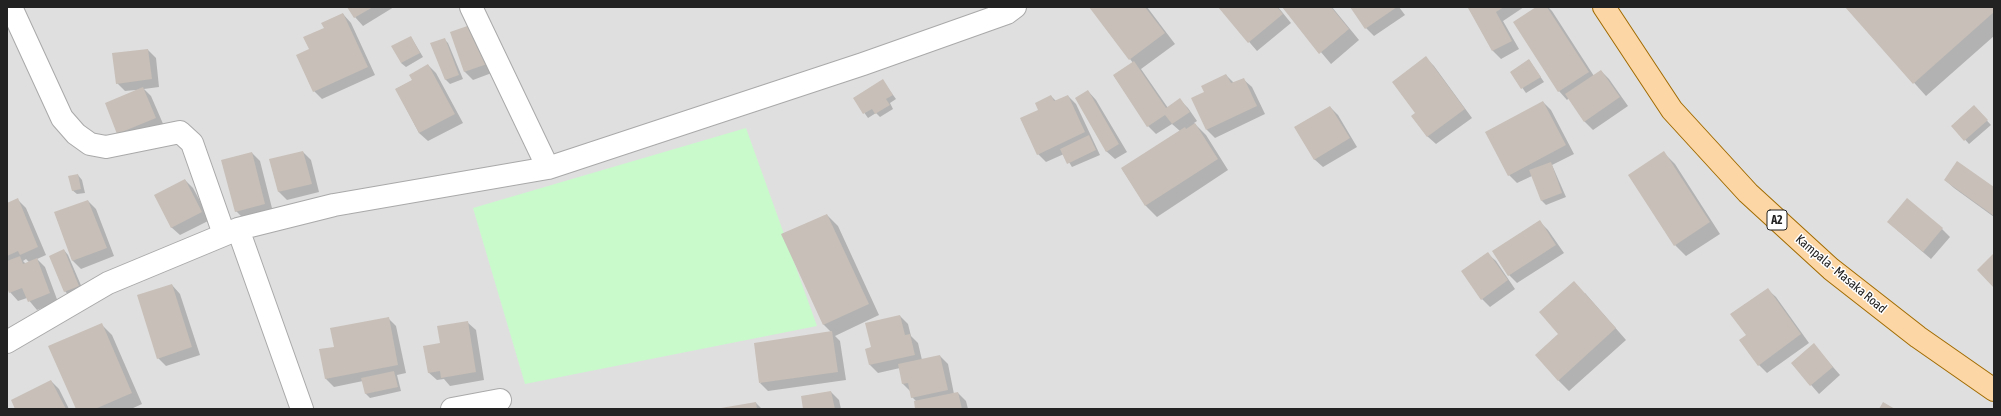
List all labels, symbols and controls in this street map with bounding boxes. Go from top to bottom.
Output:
road number: A2 [1767,210,1787,230]
street label: Kampala - Masaka Road [1792,231,1890,317]

